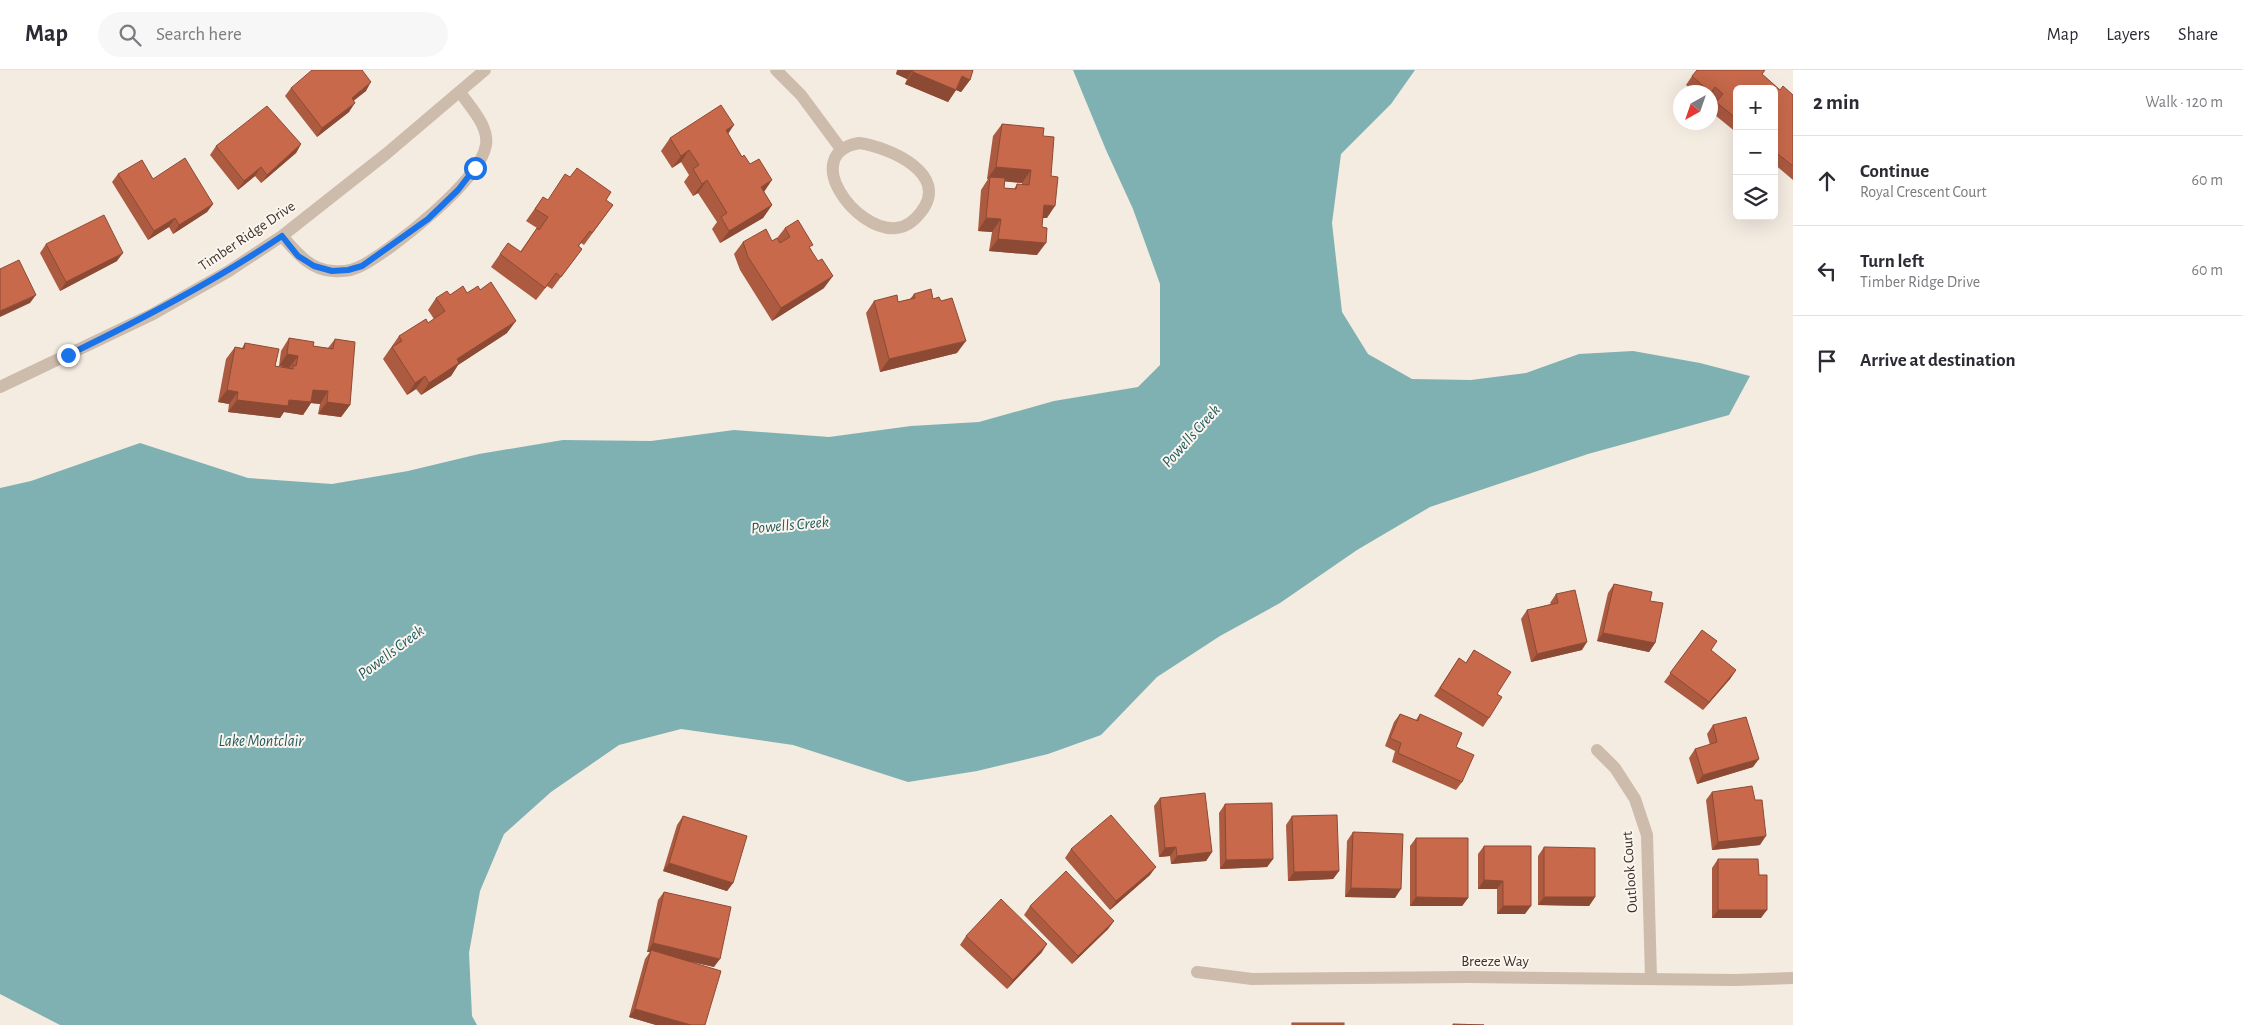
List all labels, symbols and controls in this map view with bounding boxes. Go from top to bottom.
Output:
search box [98,12,448,57]
icon: search [116,21,144,49]
text: Map [25,22,68,46]
text: Search here [156,25,242,44]
text: Map [2047,26,2078,44]
text: Layers [2106,26,2150,44]
text: Share [2178,26,2218,44]
north arrow [1673,85,1718,130]
map controls [1733,85,1778,220]
button: + [1733,85,1778,130]
text: 2 min [1813,92,1860,113]
text: Walk · 120 m [2145,94,2223,110]
button: − [1733,130,1778,175]
route start [464,157,487,180]
text: Continue [1860,162,1929,181]
icon: ahead [1813,167,1841,195]
text: 60 m [2192,172,2223,188]
button: layers [1733,175,1778,220]
text: Royal Crescent Court [1860,184,1987,200]
street label: Timber Ridge Drive [196,198,298,274]
text: Turn left [1860,252,1924,271]
icon: left [1813,257,1841,285]
text: 60 m [2192,262,2223,278]
text: Timber Ridge Drive [1860,274,1980,290]
route end [57,344,80,367]
icon: arrive [1813,347,1841,375]
text: Arrive at destination [1860,351,2016,370]
water label: Powells Creek [1159,402,1223,470]
water label: Powells Creek [750,514,830,536]
water label: Powells Creek [355,622,427,682]
water label: Lake Montclair [219,733,304,749]
street label: Outlook Court [1620,831,1640,913]
street label: Breeze Way [1461,954,1529,969]

